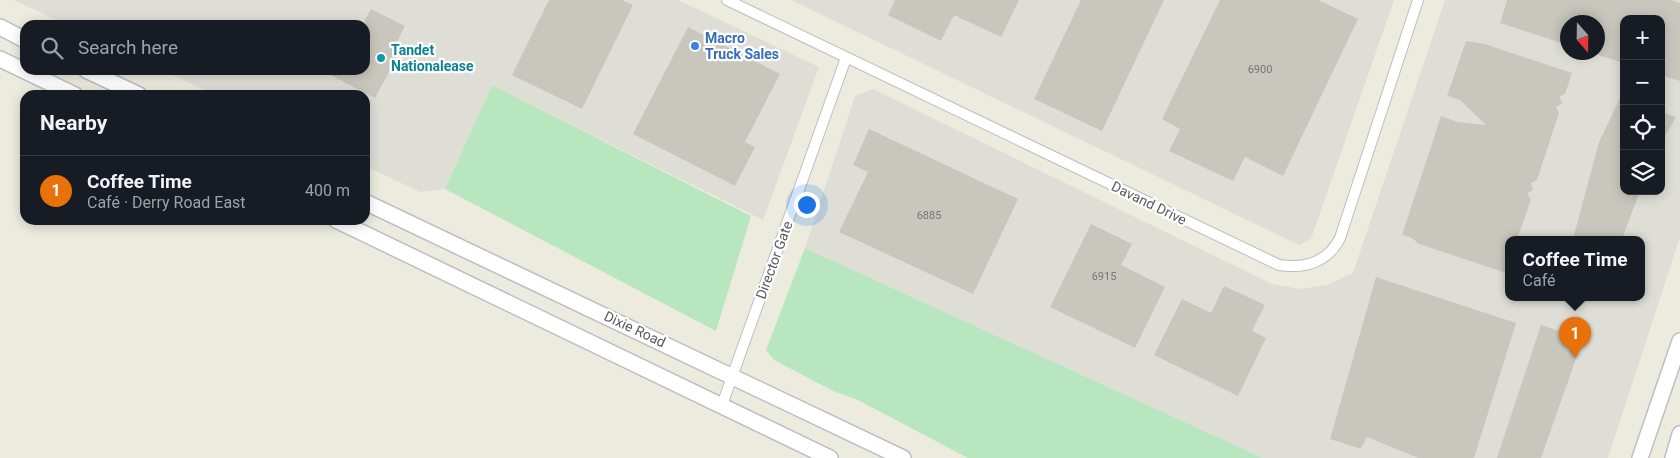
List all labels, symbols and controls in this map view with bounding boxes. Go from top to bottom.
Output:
north arrow [1560,15,1605,60]
map controls [1620,15,1665,195]
button: + [1620,15,1665,60]
search box [20,20,370,75]
place label: Macro Truck Sales [705,30,779,62]
icon: search [38,34,66,62]
text: Search here [78,36,178,59]
marker: Macro Truck Sales [689,40,701,52]
place label: Tandet Nationalease [391,42,474,74]
marker: Tandet Nationalease [375,52,387,64]
button: − [1620,60,1665,105]
house number: 6900 [1248,63,1272,76]
button: locate [1620,105,1665,150]
text: Nearby [40,111,107,135]
button: layers [1620,150,1665,195]
text: Coffee Time [87,170,192,193]
street label: Davand Drive [1109,178,1189,228]
text: 1 [51,181,61,200]
text: 400 m [305,181,350,200]
your location [794,192,820,218]
text: Café · Derry Road East [87,193,246,212]
house number: 6885 [917,209,941,222]
street label: Director Gate [752,219,796,301]
popup [1505,236,1645,301]
text: Coffee Time [1523,248,1627,271]
house number: 6915 [1092,270,1116,283]
text: Café [1523,271,1556,290]
street label: Dixie Road [602,308,668,350]
pin: 1 [1559,317,1591,358]

